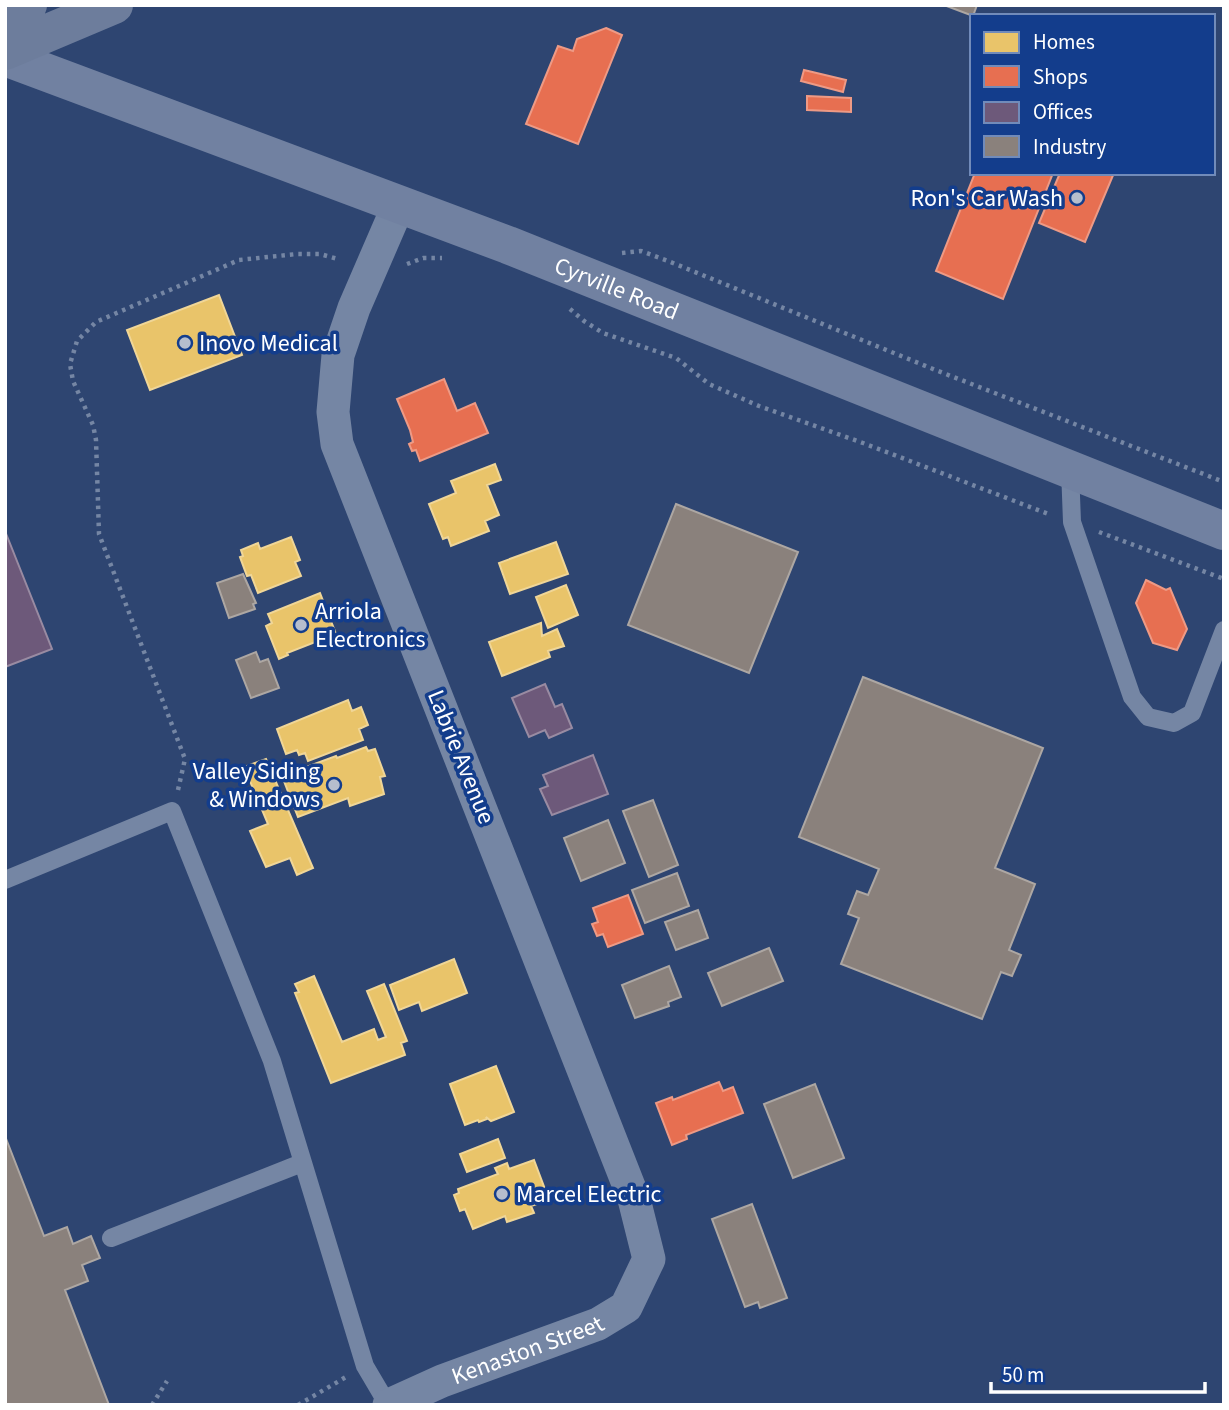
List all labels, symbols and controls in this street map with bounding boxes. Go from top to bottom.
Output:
legend [970,14,1215,175]
text: Homes [1033,27,1095,57]
text: Shops [1033,62,1088,92]
text: Offices [1033,97,1093,127]
text: Industry [1033,132,1106,162]
place label: Ron's Car Wash [910,181,1063,216]
marker: Ron's Car Wash [1069,190,1085,206]
street label: Cyrville Road [549,248,684,329]
place label: Inovo Medical [199,326,338,361]
marker: Inovo Medical [177,335,193,351]
place label: Arriola Electronics [315,594,426,657]
marker: Arriola Electronics [293,617,309,633]
street label: Labrie Avenue [418,685,504,829]
place label: Valley Siding & Windows [193,754,320,817]
marker: Valley Siding & Windows [326,777,342,793]
place label: Marcel Electric [516,1177,662,1212]
marker: Marcel Electric [494,1186,510,1202]
street label: Kenaston Street [446,1307,611,1394]
scale bar [991,1350,1204,1394]
text: 50 m [1002,1360,1044,1390]

